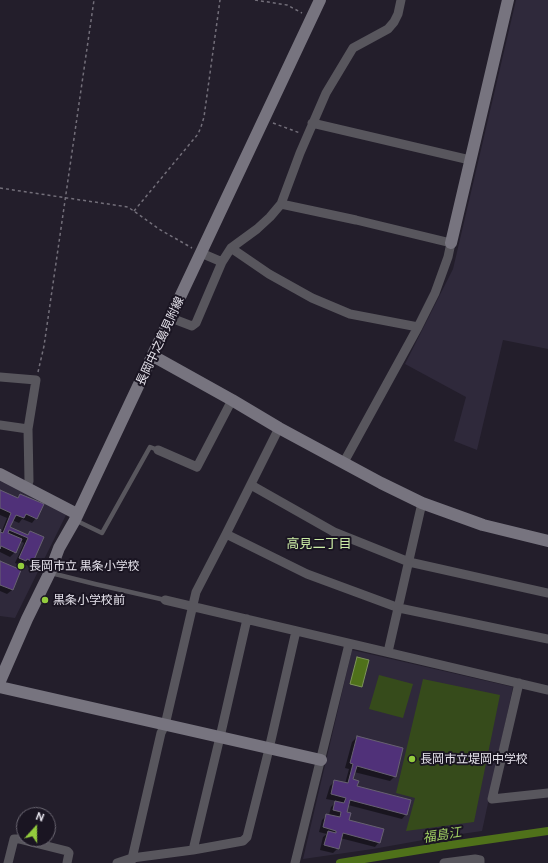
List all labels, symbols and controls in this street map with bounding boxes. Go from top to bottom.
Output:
street label: 長岡中之島見附線 [133,294,187,388]
district label: 高見二丁目 [287,536,351,552]
place label: 長岡市立 黒条小学校 [29,559,140,573]
marker: 長岡市立 黒条小学校 [16,561,26,571]
place label: 黒条小学校前 [53,593,125,607]
marker: 黒条小学校前 [40,595,50,605]
place label: 長岡市立堤岡中学校 [420,752,528,766]
marker: 長岡市立堤岡中学校 [407,754,417,764]
north arrow [16,807,56,847]
text: N [34,810,46,824]
water label: 福島江 [422,824,462,846]

